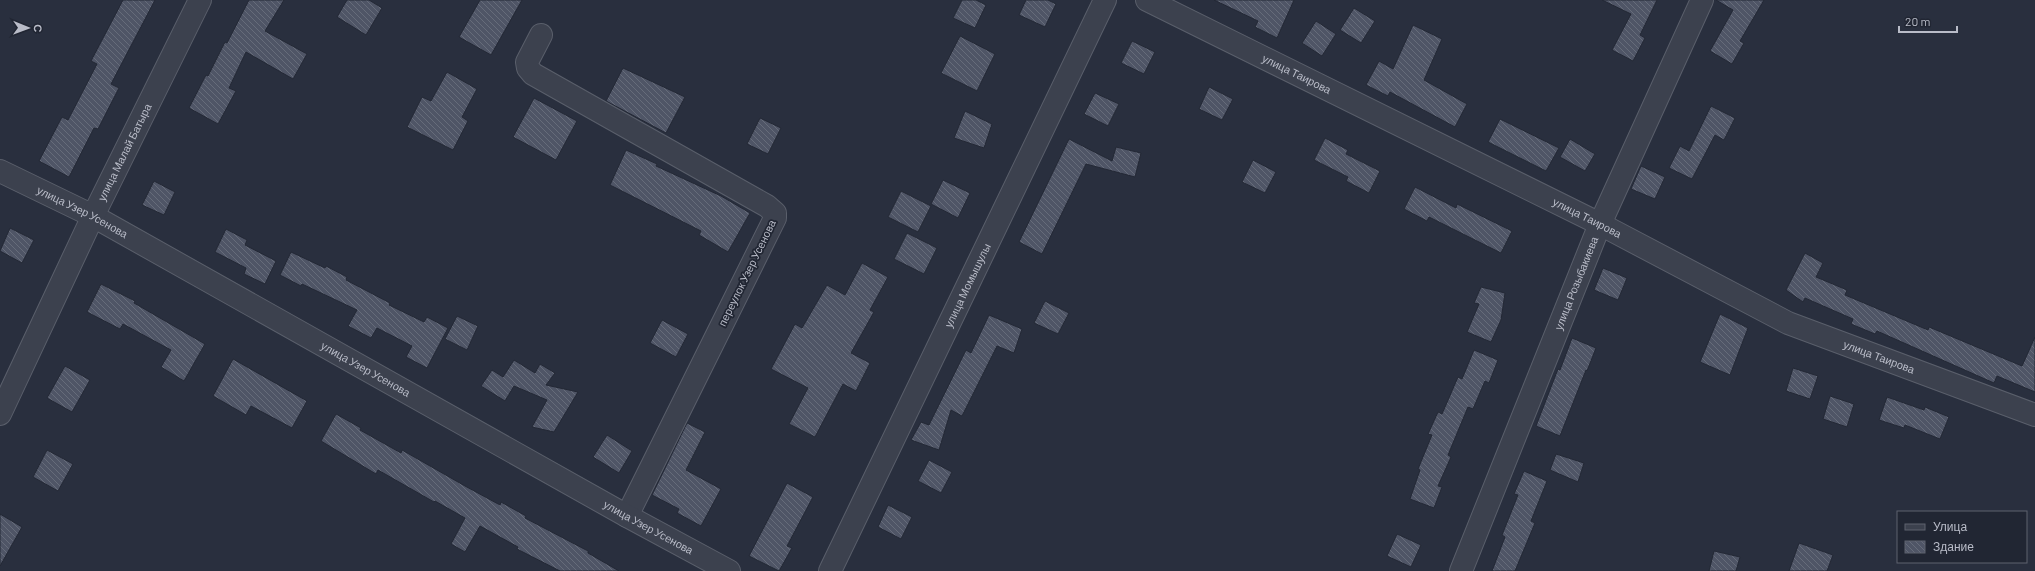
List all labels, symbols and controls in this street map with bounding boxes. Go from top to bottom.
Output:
north arrow [8,8,48,48]
scale bar [1899,8,1957,34]
text: 20 m [1905,14,1931,28]
text: С [32,24,45,32]
street label: улица Таирова [1260,51,1334,96]
street label: улица Малай Батыра [95,100,154,203]
street label: улица Узер Усенова [35,183,131,241]
street label: улица Таирова [1551,195,1625,241]
street label: переулок Узер Усенова [715,217,778,328]
street label: улица Розыбакиева [1551,234,1601,332]
street label: улица Момышулы [941,241,993,329]
street label: улица Таирова [1842,337,1918,376]
street label: улица Узер Усенова [319,339,413,399]
street label: улица Узер Усенова [601,497,696,557]
legend [1897,511,2027,563]
text: Улица [1933,519,1967,534]
text: Здание [1933,539,1974,554]

